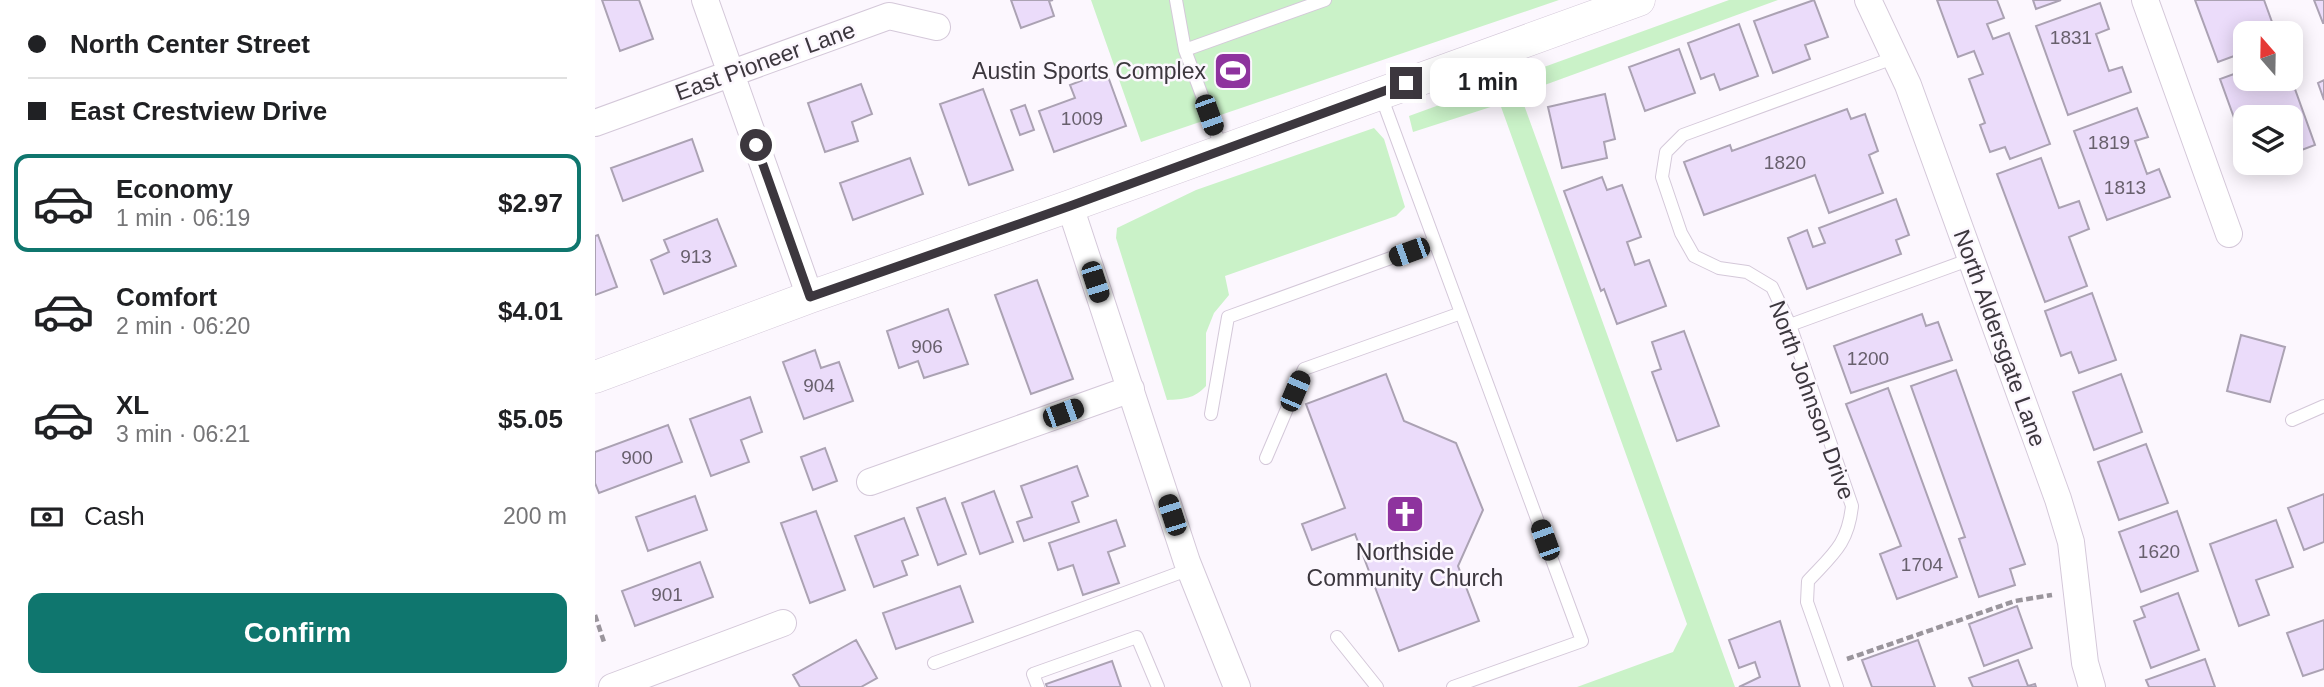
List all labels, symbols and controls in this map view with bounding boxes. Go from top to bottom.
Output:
street label: East Pioneer Lane [672,16,858,106]
north arrow [2233,21,2303,91]
map controls [2233,21,2303,175]
house number: 1831 [2050,27,2092,48]
text: North Center Street [70,29,310,59]
sports icon: Austin Sports Complex [1212,50,1254,92]
place label: Austin Sports Complex [972,58,1206,84]
callout: 1 min [1431,58,1546,108]
route end [1390,67,1422,99]
text: 1 min [1458,69,1518,95]
car [1192,92,1227,138]
text: East Crestview Drive [70,96,327,126]
button: layers [2233,105,2303,175]
house number: 1009 [1061,108,1103,129]
route start [740,129,772,161]
house number: 1819 [2088,132,2130,153]
house number: 1820 [1764,152,1806,173]
icon: car [32,172,95,235]
text: Economy [116,174,233,204]
house number: 1813 [2104,177,2146,198]
text: $2.97 [498,188,563,218]
text: 1 min · 06:19 [116,205,250,231]
street label: North Aldersgate Lane [1949,226,2051,450]
car [1386,235,1433,269]
house number: 913 [680,246,712,267]
car [1079,259,1112,305]
icon: car [32,280,95,343]
text: Comfort [116,282,217,312]
text: $4.01 [498,296,563,326]
street label: North Johnson Drive [1764,297,1860,503]
text: 2 min · 06:20 [116,313,250,339]
house number: 906 [911,336,943,357]
house number: 1200 [1847,348,1889,369]
car [1278,368,1313,414]
house number: 904 [803,375,835,396]
icon: car [32,388,95,451]
text: XL [116,390,149,420]
car [1040,396,1087,430]
text: $5.05 [498,404,563,434]
text: 3 min · 06:21 [116,421,250,447]
house number: 900 [621,447,653,468]
car [1156,492,1189,538]
church icon: Northside Community Church [1384,493,1426,535]
icon: cash [28,498,66,536]
text: Cash [84,501,145,531]
text: 200 m [503,503,567,529]
car [1528,517,1563,563]
place label: Northside Community Church [1307,539,1503,591]
house number: 1620 [2138,541,2180,562]
house number: 1704 [1901,554,1944,575]
house number: 901 [651,584,683,605]
button: Confirm [28,593,567,673]

